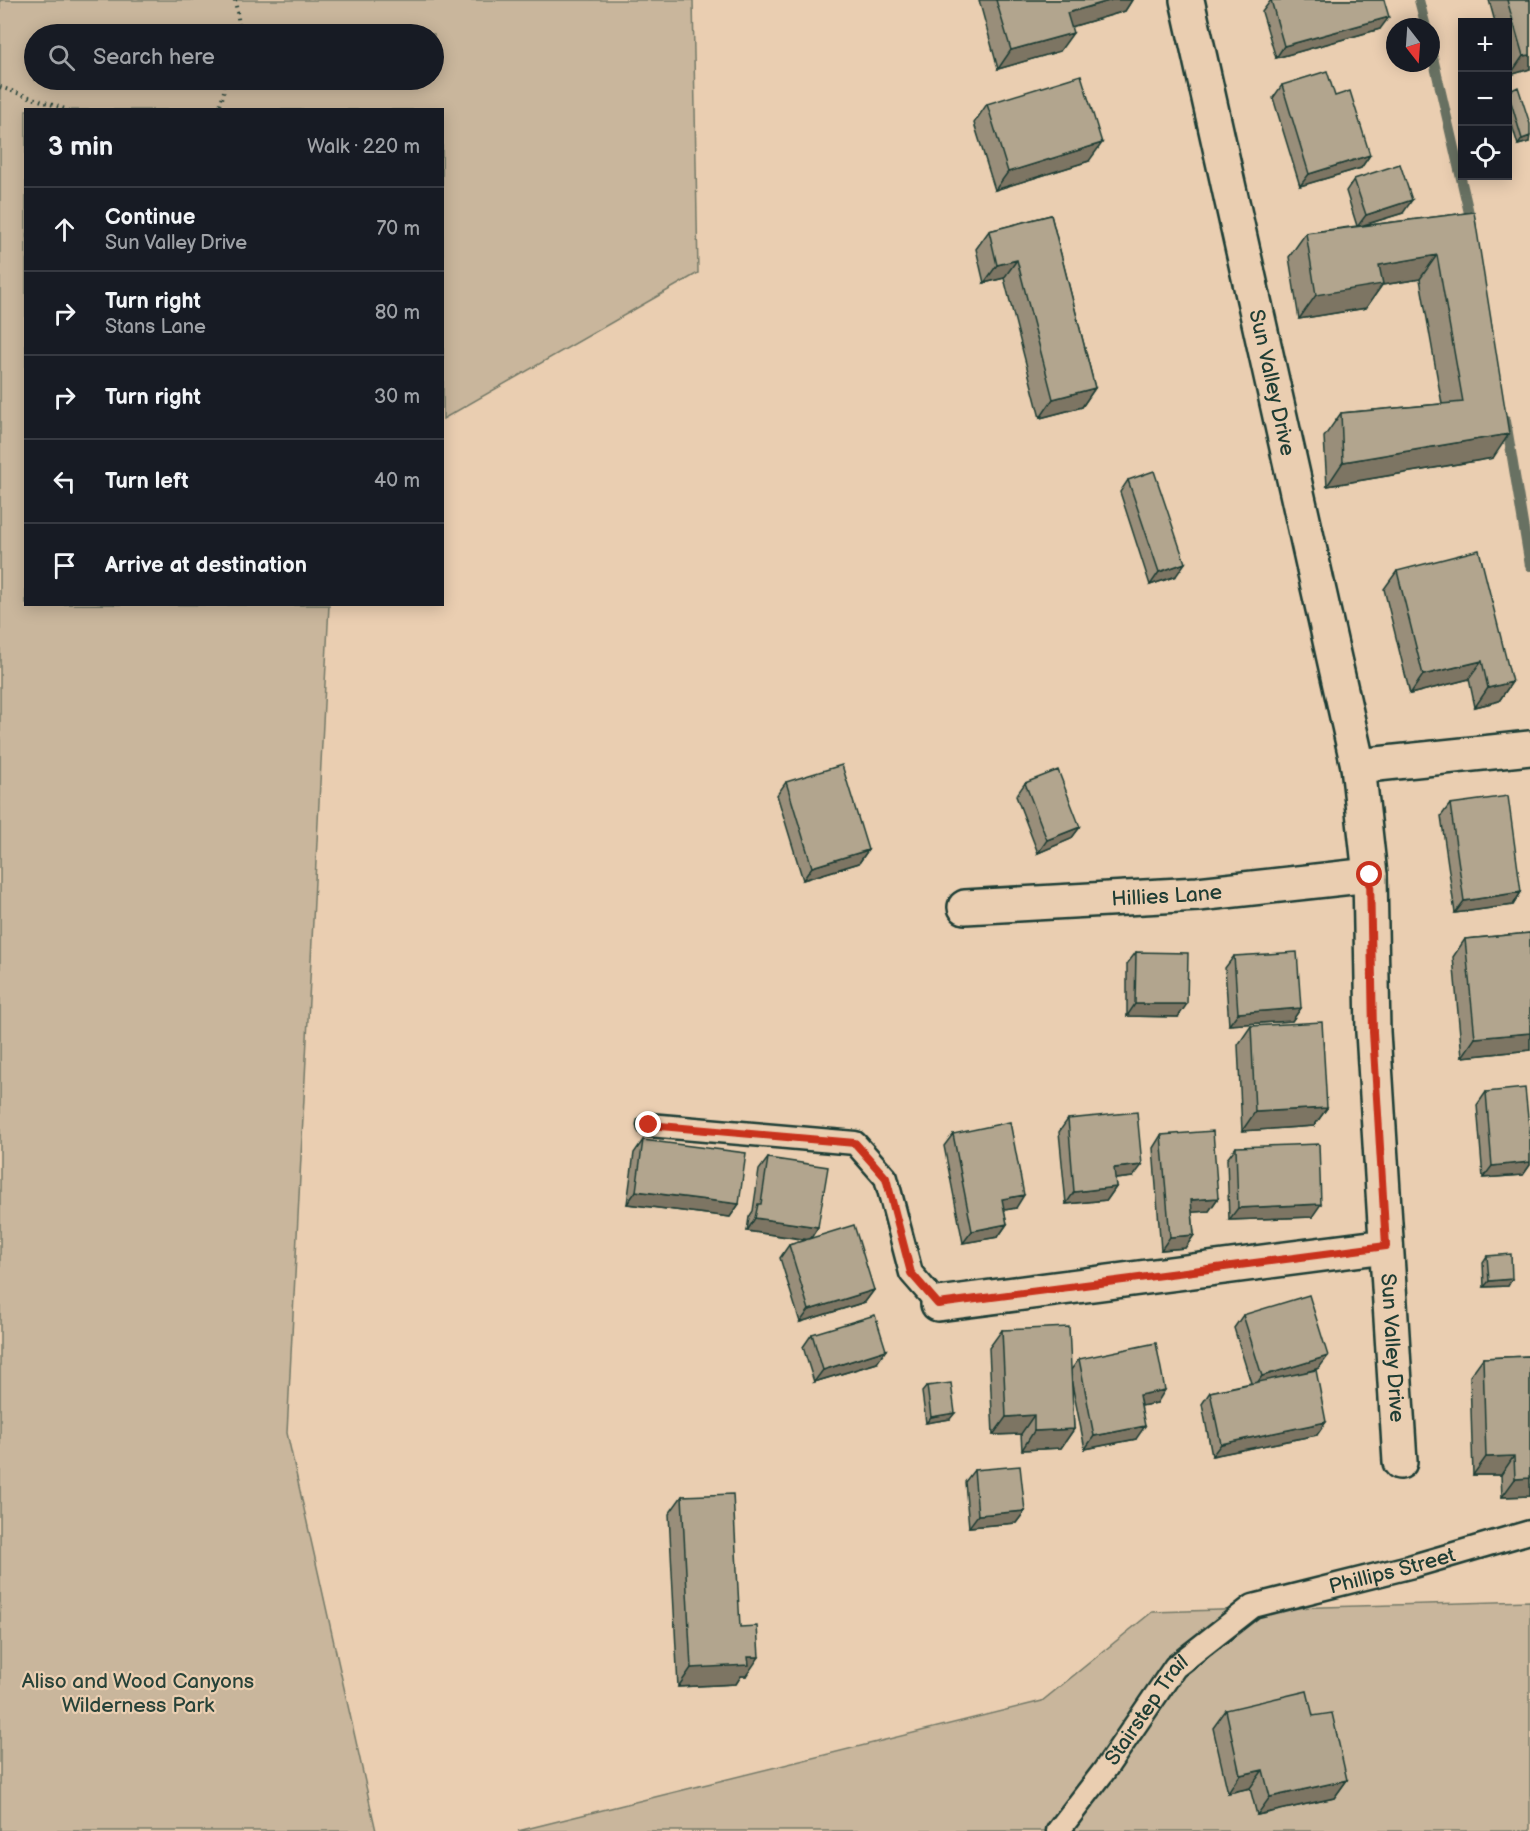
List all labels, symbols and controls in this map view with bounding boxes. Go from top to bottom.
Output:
north arrow [1386,18,1440,72]
map controls [1458,18,1512,180]
button: + [1458,18,1512,72]
search box [24,24,444,90]
icon: search [45,41,78,74]
text: Search here [93,44,215,71]
button: − [1458,72,1512,126]
button: locate [1458,126,1512,180]
text: 3 min [48,132,113,163]
text: Walk · 220 m [307,135,420,159]
text: Continue [105,204,195,231]
icon: ahead [48,213,81,246]
text: 70 m [376,217,420,241]
text: Sun Valley Drive [105,231,247,255]
text: Turn right [105,288,201,315]
icon: right [48,297,81,330]
text: 80 m [375,301,420,325]
street label: Sun Valley Drive [1243,307,1300,458]
text: Stans Lane [105,315,206,339]
icon: right [48,381,81,414]
text: Turn right [105,384,201,411]
text: 30 m [374,385,420,409]
icon: left [48,465,81,498]
text: Turn left [105,468,189,495]
text: 40 m [374,469,420,493]
icon: arrive [48,549,81,582]
text: Arrive at destination [105,552,307,579]
route start [1356,861,1382,887]
street label: Hillies Lane [1111,879,1223,912]
route end [635,1111,661,1137]
street label: Sun Valley Drive [1375,1273,1409,1423]
street label: Phillips Street [1326,1542,1459,1600]
street label: Stairstep Trail [1100,1650,1193,1770]
park label: Aliso and Wood Canyons Wilderness Park [22,1669,254,1718]

